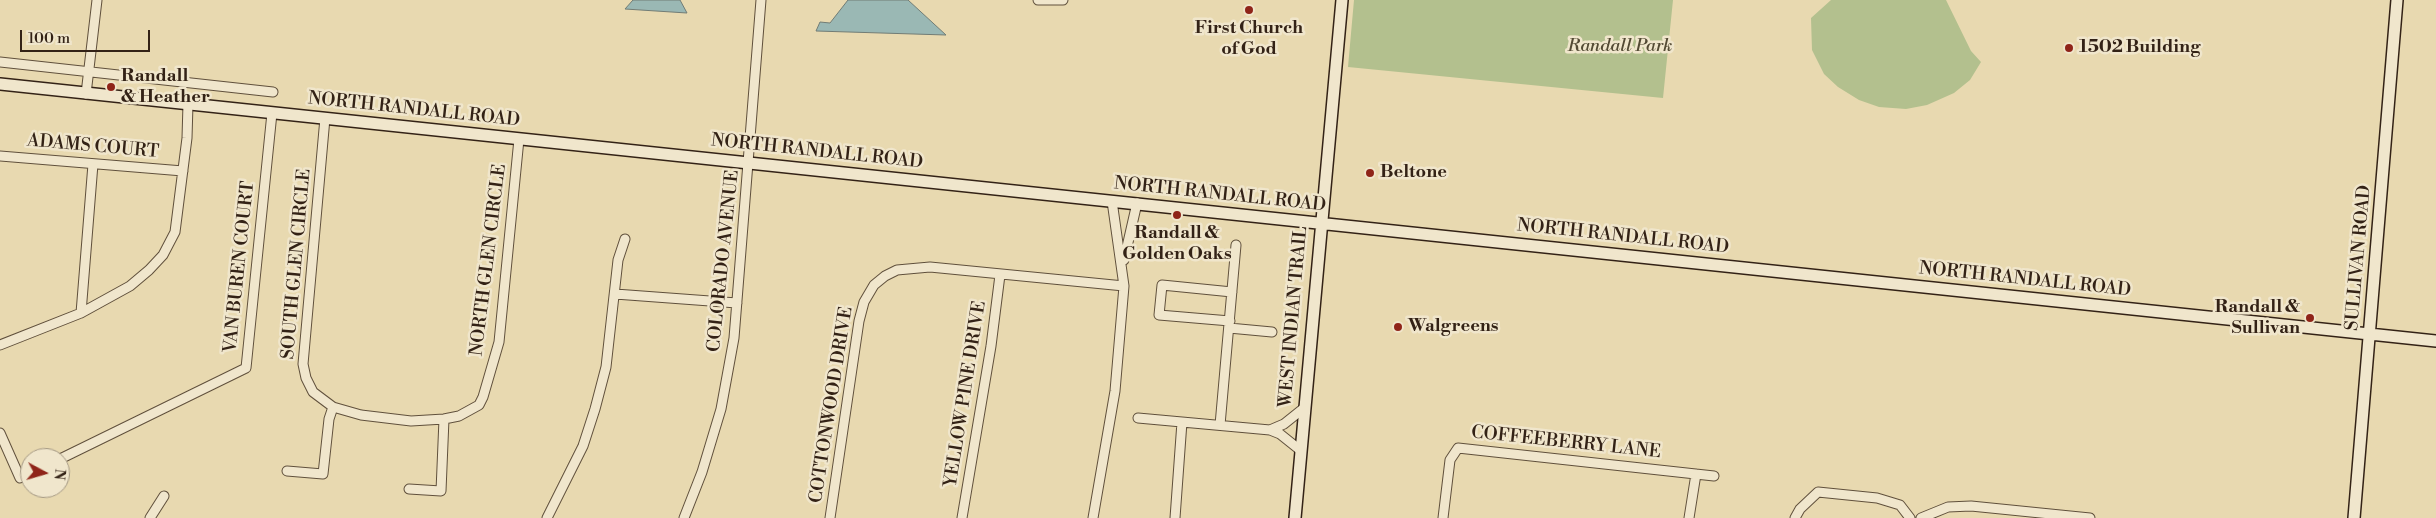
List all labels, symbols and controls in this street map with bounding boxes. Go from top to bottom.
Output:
marker: First Church of God [1243,4,1255,16]
place label: First Church of God [1195,18,1303,60]
scale bar [22,20,152,52]
text: 100 m [28,29,70,48]
park label: Randall Park [1567,36,1673,58]
place label: 1502 Building [2079,37,2200,59]
marker: 1502 Building [2063,42,2075,54]
place label: Randall & Heather [121,66,210,108]
marker: Randall & Heather [105,81,117,93]
street label: NORTH RANDALL ROAD [307,88,521,132]
street label: ADAMS COURT [26,130,160,164]
street label: NORTH RANDALL ROAD [710,130,924,174]
place label: Beltone [1380,162,1447,184]
street label: NORTH GLEN CIRCLE [467,163,511,357]
marker: Beltone [1364,167,1376,179]
street label: SOUTH GLEN CIRCLE [278,168,316,360]
street label: COLORADO AVENUE [704,169,744,353]
street label: NORTH RANDALL ROAD [1113,173,1327,217]
street label: VAN BUREN COURT [220,180,260,354]
street label: SULLIVAN ROAD [2342,184,2376,332]
marker: Randall & Golden Oaks [1171,209,1183,221]
street label: NORTH RANDALL ROAD [1516,215,1730,259]
place label: Randall & Golden Oaks [1122,223,1232,266]
street label: WEST INDIAN TRAIL [1275,225,1313,409]
street label: NORTH RANDALL ROAD [1918,258,2132,302]
place label: Randall & Sullivan [2215,297,2300,340]
street label: YELLOW PINE DRIVE [941,299,991,489]
street label: COTTONWOOD DRIVE [806,305,858,505]
marker: Randall & Sullivan [2304,312,2316,324]
place label: Walgreens [1408,316,1499,338]
marker: Walgreens [1392,321,1404,333]
street label: COFFEEBERRY LANE [1470,422,1662,464]
north arrow [20,448,70,498]
text: N [49,468,68,481]

